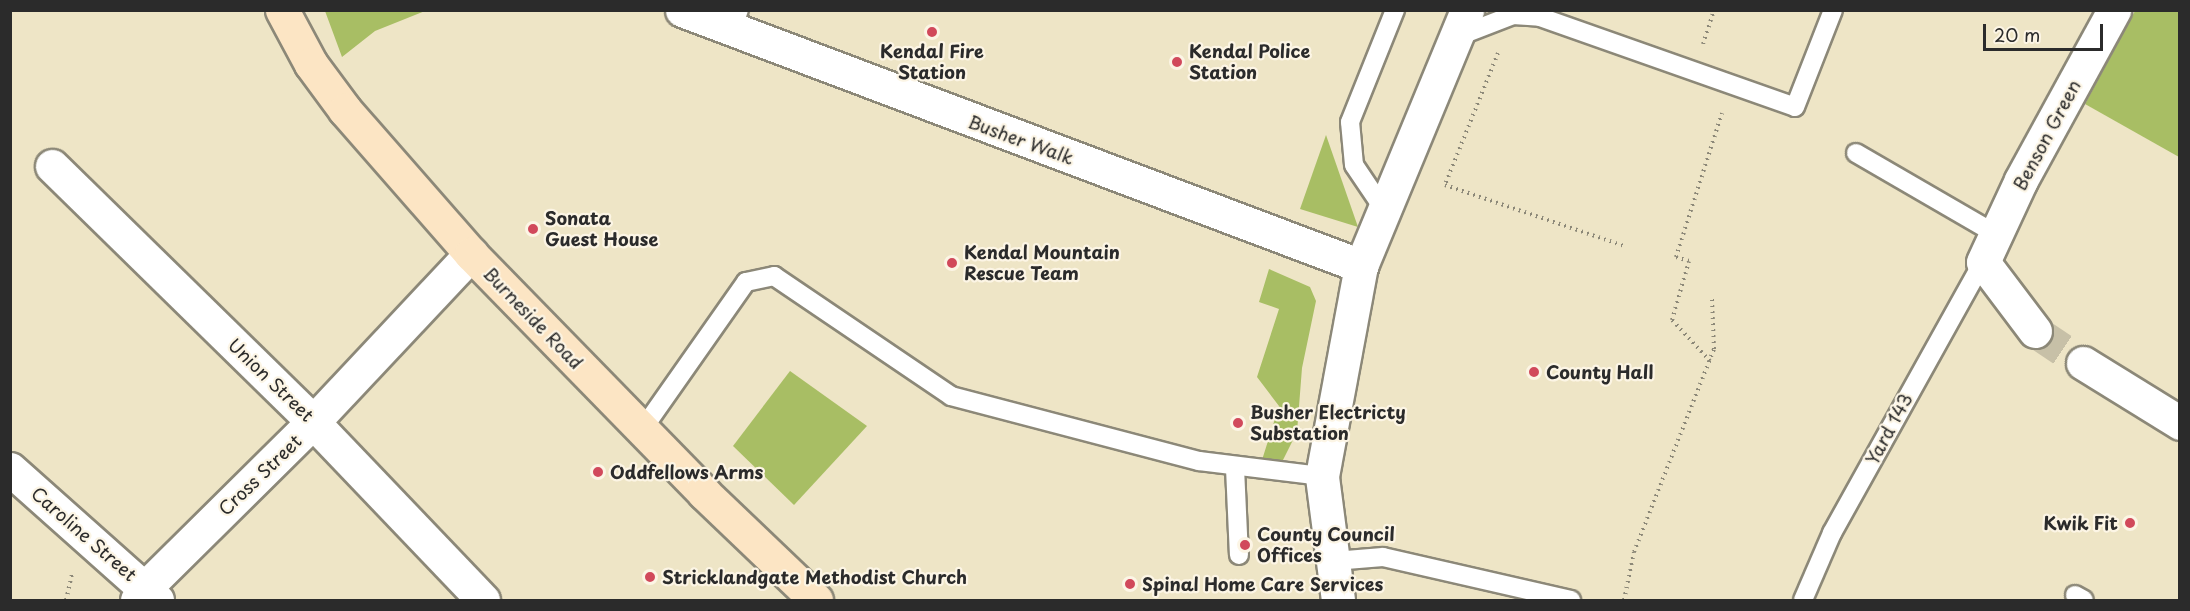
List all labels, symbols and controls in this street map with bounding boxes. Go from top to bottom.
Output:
scale bar [1986,12,2106,50]
text: 20 m [1994,21,2040,48]
marker: Kendal Fire Station [925,25,939,39]
place label: Kendal Fire Station [880,41,984,84]
place label: Kendal Police Station [1189,41,1310,84]
marker: Kendal Police Station [1170,55,1184,69]
street label: Benson Green [2009,76,2085,194]
street label: Busher Walk [965,111,1077,169]
place label: Sonata Guest House [545,208,658,250]
marker: Sonata Guest House [526,222,540,236]
place label: Kendal Mountain Rescue Team [964,242,1119,284]
marker: Kendal Mountain Rescue Team [945,256,959,270]
street label: Burneside Road [479,262,587,374]
street label: Union Street [224,334,318,426]
place label: County Hall [1546,361,1654,383]
marker: County Hall [1527,365,1541,379]
street label: Yard 143 [1861,390,1917,468]
place label: Busher Electricty Substation [1250,402,1407,444]
marker: Busher Electricty Substation [1231,416,1245,430]
street label: Cross Street [214,430,306,520]
place label: Oddfellows Arms [610,461,763,483]
marker: Oddfellows Arms [591,465,605,479]
street label: Caroline Street [27,482,141,586]
place label: Kwik Fit [2042,512,2118,534]
marker: Kwik Fit [2123,516,2137,530]
place label: County Council Offices [1257,524,1395,566]
marker: County Council Offices [1238,538,1252,552]
place label: Stricklandgate Methodist Church [662,566,967,588]
marker: Stricklandgate Methodist Church [643,570,657,584]
place label: Spinal Home Care Services [1142,573,1385,595]
marker: Spinal Home Care Services [1123,577,1137,591]

